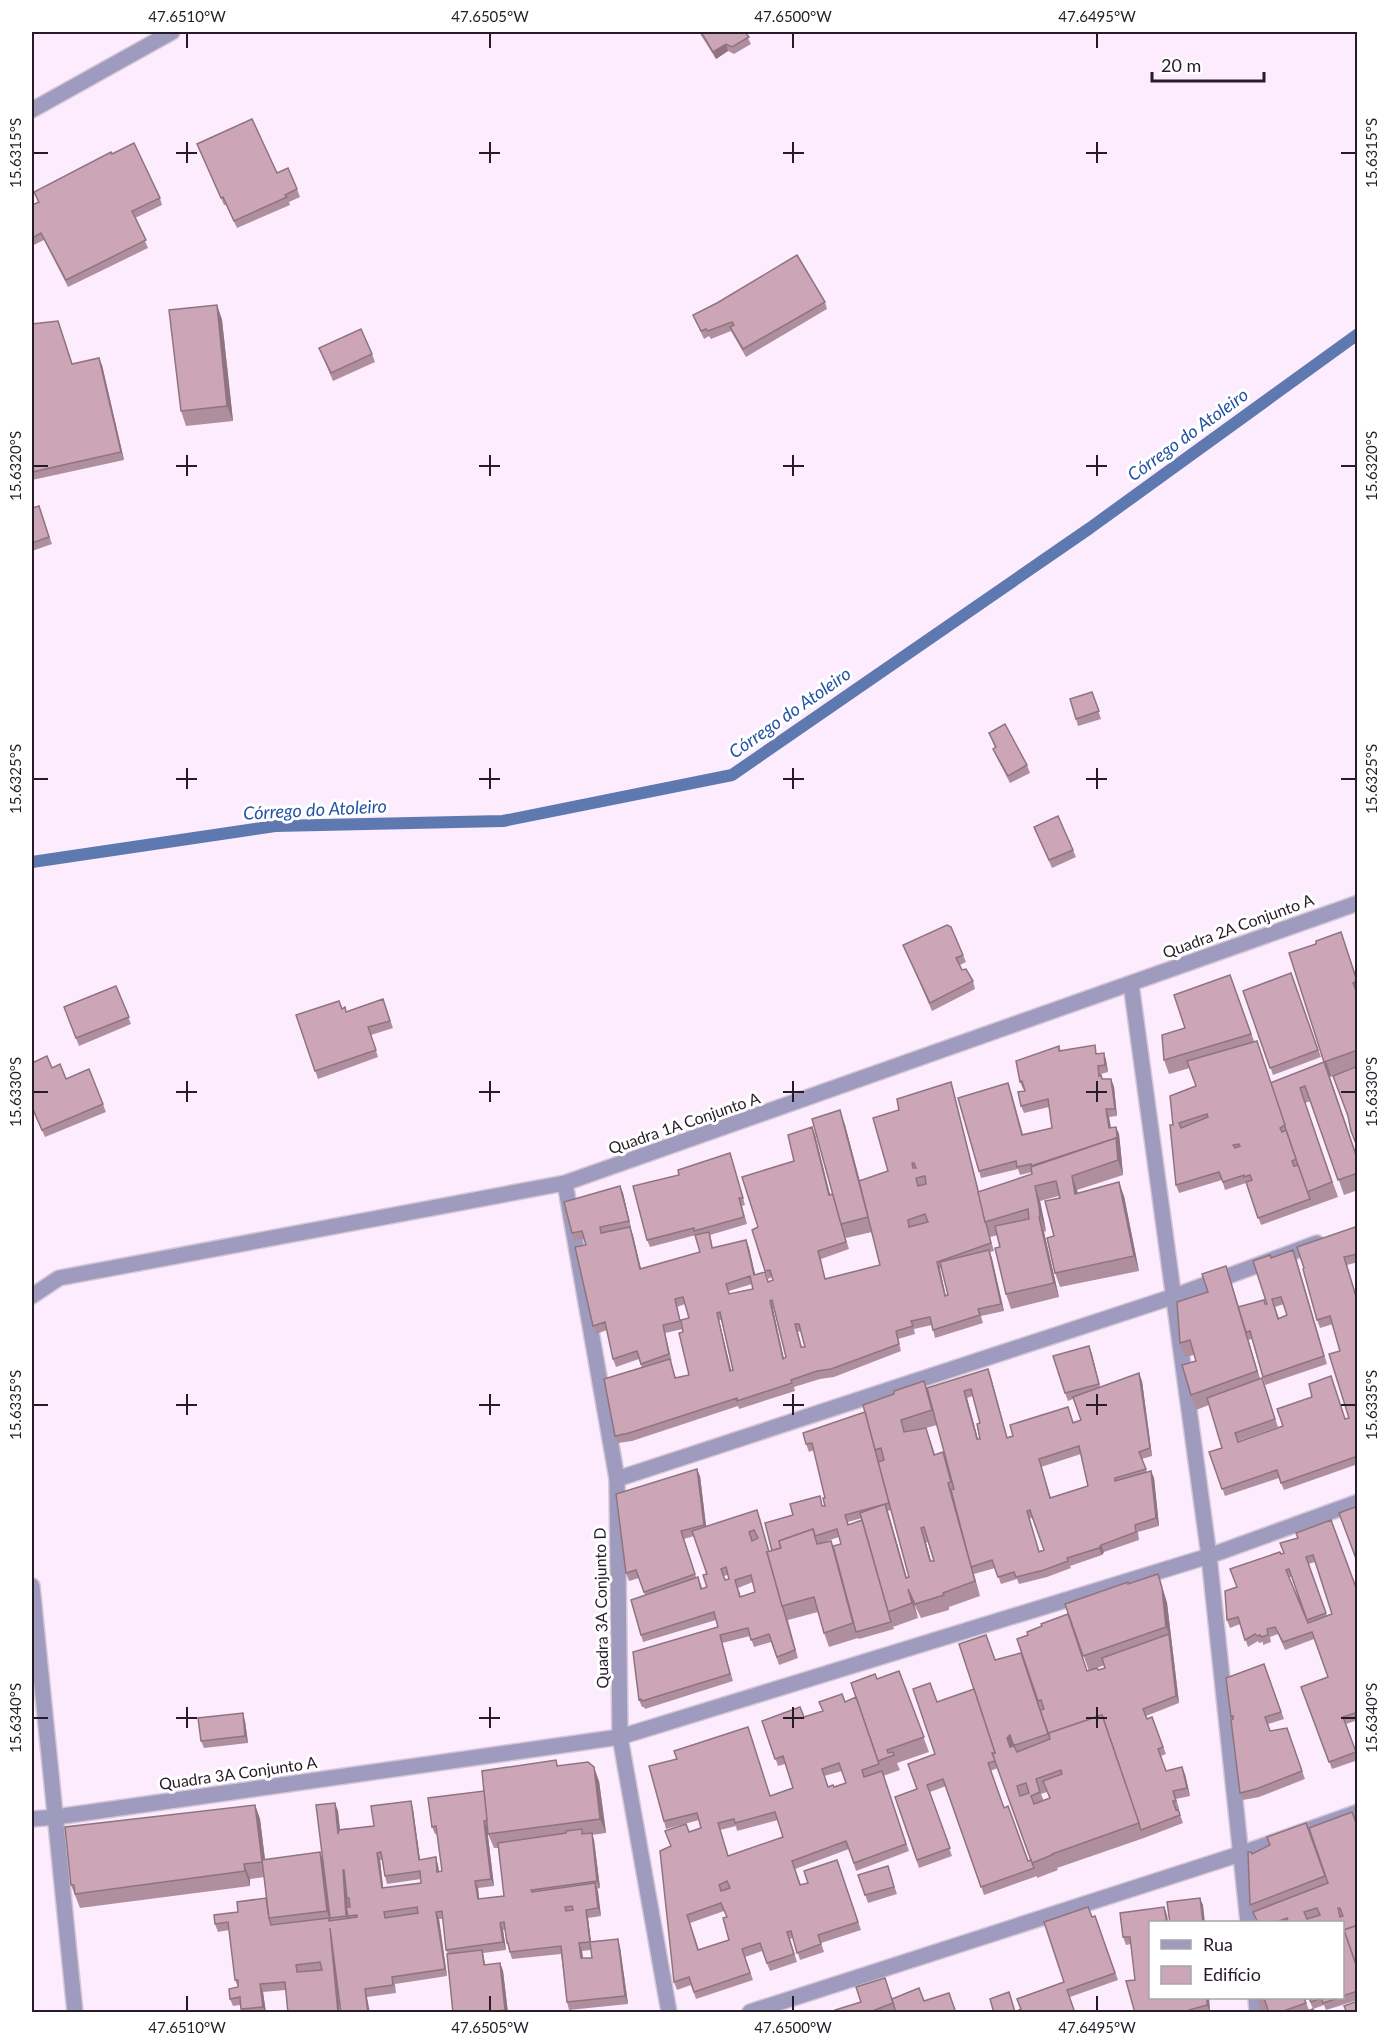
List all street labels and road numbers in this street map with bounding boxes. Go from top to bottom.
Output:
street label: Quadra 2A Conjunto A [1160,889,1316,962]
street label: Quadra 1A Conjunto A [605,1088,762,1157]
street label: Quadra 3A Conjunto D [590,1527,611,1689]
street label: Quadra 3A Conjunto A [158,1752,318,1793]

